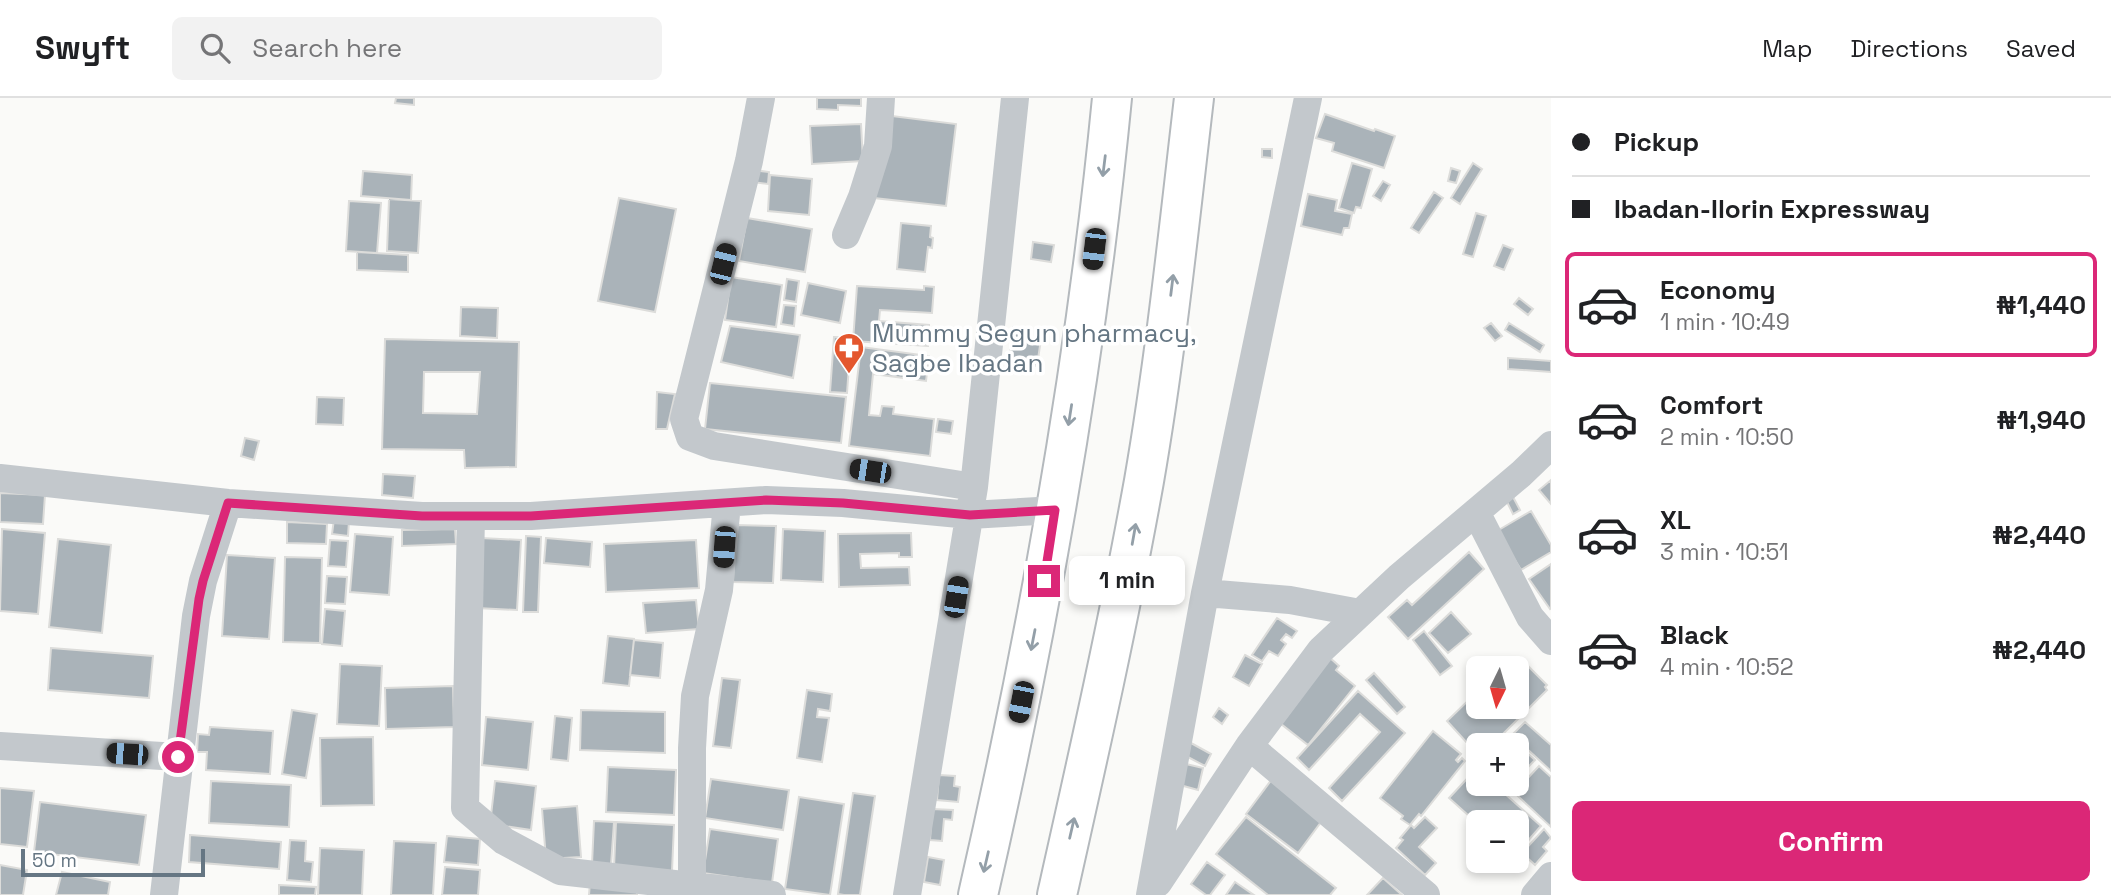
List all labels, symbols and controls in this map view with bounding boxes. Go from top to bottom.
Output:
search box [172,17,662,80]
text: Swyft [35,27,130,69]
icon: search [196,29,234,67]
text: Search here [252,31,402,65]
text: Map [1762,33,1812,64]
text: Directions [1850,33,1968,64]
text: Saved [2006,33,2076,64]
text: Pickup [1614,125,1699,159]
one-way arrow [1098,154,1111,177]
text: Ibadan-Ilorin Expressway [1614,192,1930,226]
car [1082,227,1107,271]
car [708,241,739,287]
icon: car [1576,273,1639,336]
text: Economy [1660,273,1776,307]
one-way arrow [1166,274,1179,297]
text: ₦1,440 [1996,288,2086,322]
text: 1 min · 10:49 [1660,307,1790,337]
place label: Mummy Segun pharmacy, Sagbe Ibadan [872,316,1196,380]
pharmacy icon: Mummy Segun pharmacy, Sagbe Ibadan [832,331,866,375]
icon: car [1576,388,1639,451]
text: Comfort [1660,388,1763,422]
text: ₦1,940 [1996,403,2086,437]
one-way arrow [1063,404,1076,426]
text: 2 min · 10:50 [1660,422,1794,452]
car [848,457,893,485]
icon: car [1576,503,1639,566]
text: XL [1660,503,1691,537]
text: ₦2,440 [1992,518,2086,552]
one-way arrow [1128,523,1141,546]
car [713,525,736,569]
text: 3 min · 10:51 [1660,537,1789,567]
callout: 1 min [1068,556,1184,606]
route end [1028,565,1060,597]
text: 1 min [1099,565,1155,595]
car [943,575,970,619]
icon: car [1576,618,1639,681]
text: Black [1660,618,1729,652]
one-way arrow [1025,628,1039,651]
text: ₦2,440 [1992,633,2086,667]
text: 4 min · 10:52 [1660,652,1794,682]
north arrow [1466,656,1530,719]
map controls [1466,656,1529,873]
car [1007,679,1036,725]
button: + [1466,733,1529,796]
route start [162,741,194,773]
car [106,742,149,766]
button: Confirm [1572,801,2090,881]
button: − [1466,810,1529,873]
one-way arrow [1066,817,1079,840]
scale bar [21,846,205,878]
text: 50 m [32,848,77,873]
one-way arrow [978,850,992,873]

